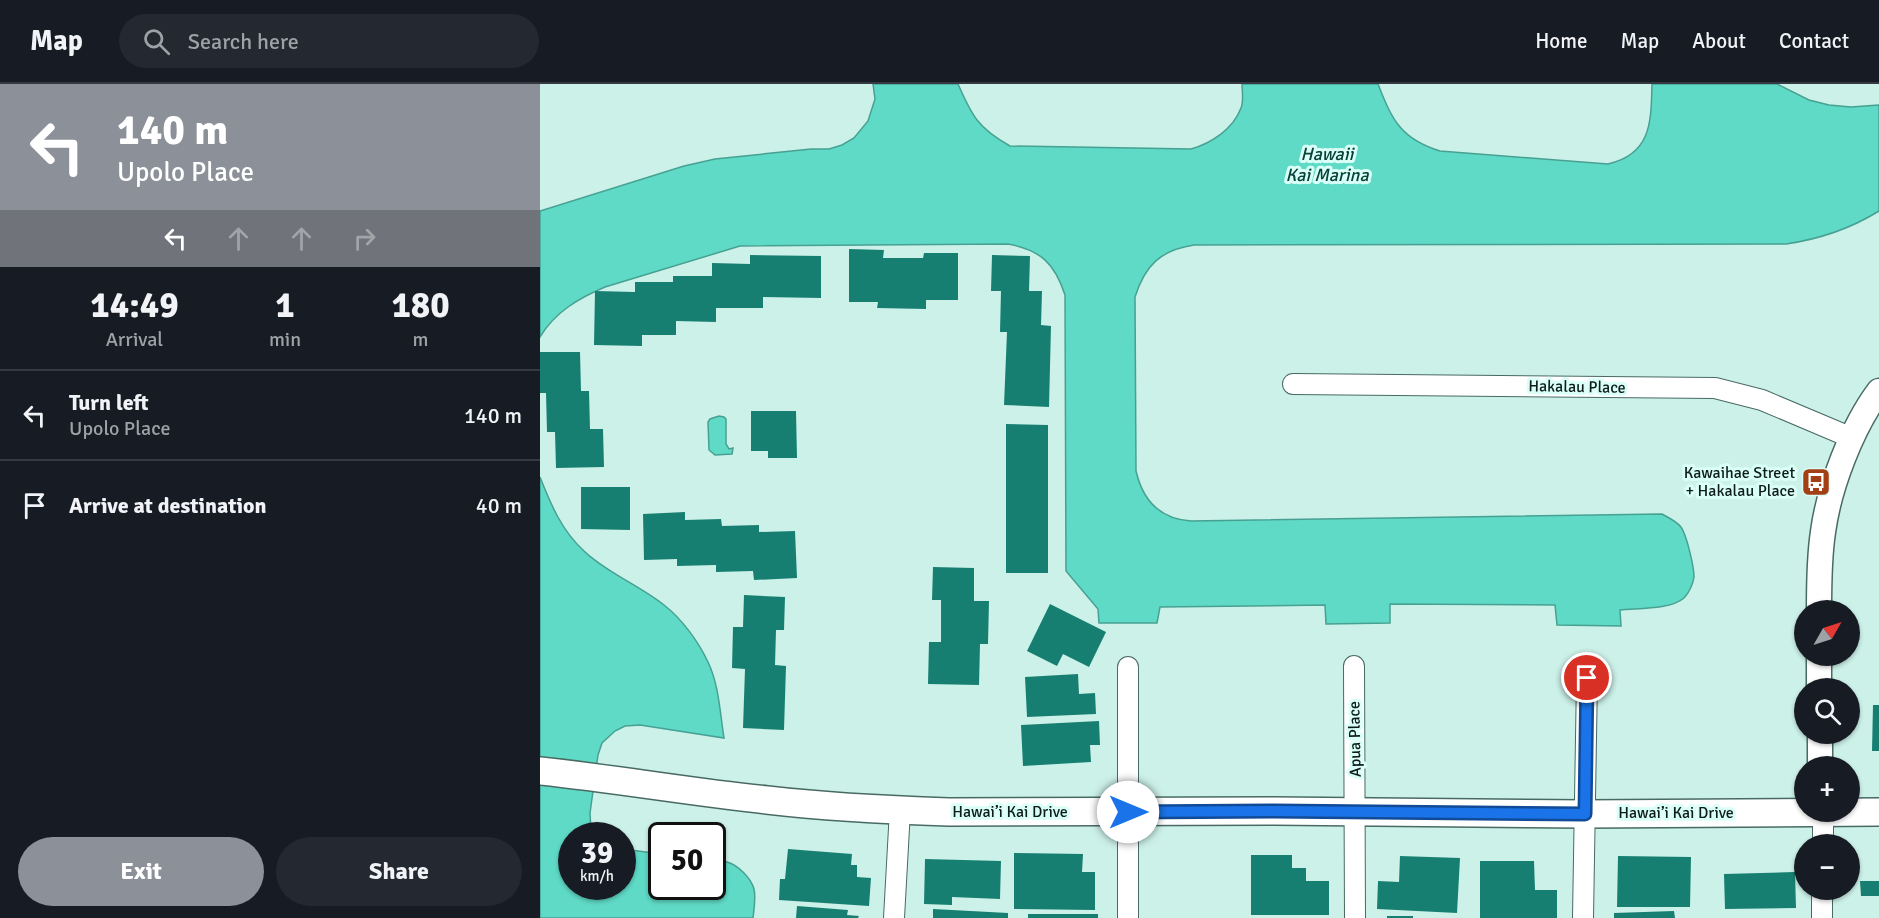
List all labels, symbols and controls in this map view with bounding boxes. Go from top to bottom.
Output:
search box [119,14,539,68]
text: Map [30,24,83,58]
icon: search [140,25,173,58]
text: Search here [188,28,299,55]
text: Home [1535,28,1588,54]
text: Map [1621,28,1659,54]
text: About [1692,28,1746,54]
text: Contact [1779,28,1849,54]
text: 140 m [117,105,228,156]
icon: left [18,108,96,186]
water label: Hawaii Kai Marina [1285,143,1369,186]
text: Upolo Place [117,156,254,189]
icon: left [159,222,192,255]
icon: ahead [222,222,255,255]
icon: ahead [285,222,318,255]
icon: right [348,222,381,255]
text: 14:49 [90,283,179,328]
text: 1 [275,283,295,328]
text: 180 [391,283,450,328]
text: Arrival [106,327,163,352]
text: min [269,327,301,352]
text: m [413,327,429,352]
street label: Hakalau Place [1528,376,1626,398]
text: Turn left [69,389,149,416]
icon: left [18,399,51,432]
text: 140 m [464,402,522,429]
text: Upolo Place [69,416,171,441]
place label: Kawaihae Street + Hakalau Place [1684,463,1795,501]
bus stop icon: Kawaihae Street + Hakalau Place [1800,466,1832,498]
icon: arrive [18,489,51,522]
text: Arrive at destination [69,492,266,519]
text: 40 m [476,492,522,519]
north arrow [1794,600,1860,666]
map controls [1794,600,1860,900]
pin [1561,652,1612,703]
icon: arrive [1570,661,1603,694]
button: search [1794,678,1860,744]
street label: Apua Place [1344,701,1366,777]
button: + [1794,756,1860,822]
position arrow [1096,780,1160,844]
street label: Hawai’i Kai Drive [952,802,1068,822]
street label: Hawai’i Kai Drive [1618,803,1734,823]
speed limit sign: 50 [648,822,726,900]
button: − [1794,834,1860,900]
text: 39 [581,835,613,872]
button: Exit [18,837,264,906]
button: Share [276,837,522,906]
text: km/h [580,867,614,885]

